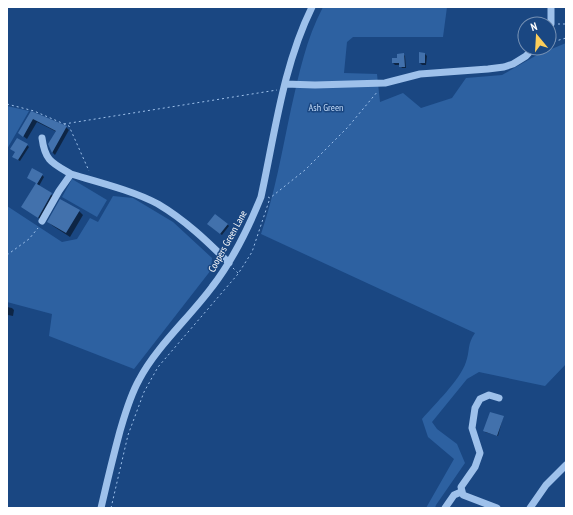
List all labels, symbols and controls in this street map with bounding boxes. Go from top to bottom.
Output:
north arrow [517,16,557,56]
text: N [529,19,539,34]
park label: Ash Green [309,101,343,114]
street label: Coopers Green Lane [205,208,250,274]

